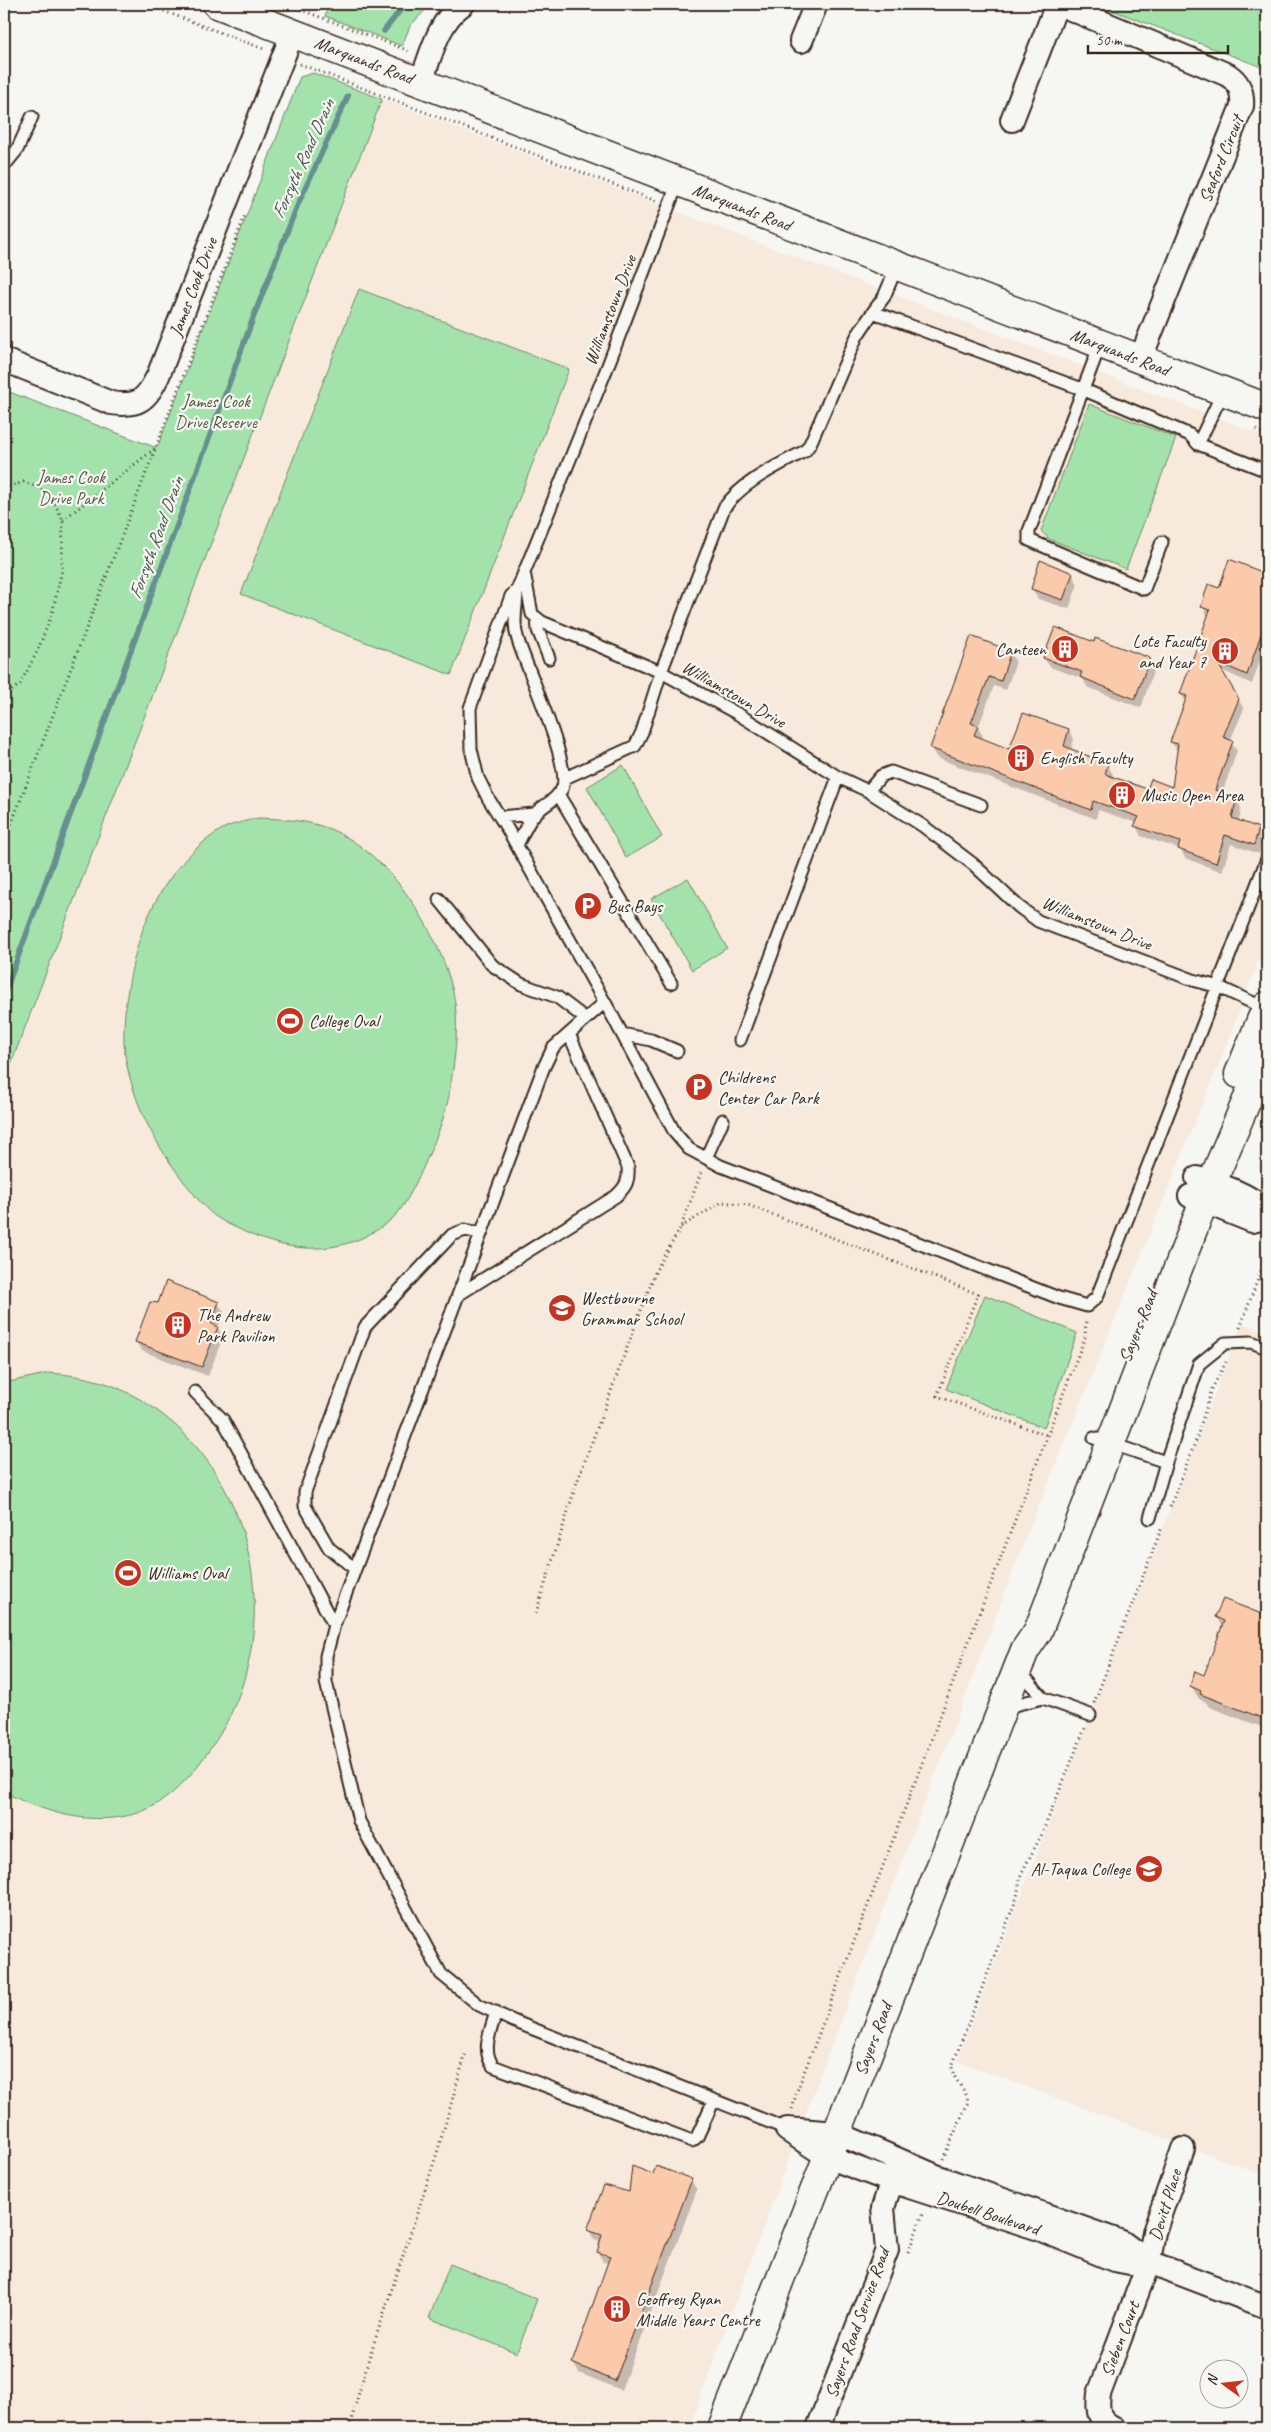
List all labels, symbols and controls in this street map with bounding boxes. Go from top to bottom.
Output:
scale bar [1088,22,1228,54]
street label: Marquands Road [312,31,419,90]
text: 50 m [1096,31,1123,50]
water label: Forsyth Road Drain [266,94,341,223]
street label: Seaford Circuit [1194,110,1249,206]
street label: Marquands Road [690,178,797,237]
street label: James Cook Drive [164,233,222,340]
street label: Williamstown Drive [579,251,641,368]
street label: Marquands Road [1068,323,1175,382]
park label: James Cook Drive Reserve [175,390,258,433]
park label: James Cook Drive Park [36,466,106,509]
water label: Forsyth Road Drain [123,472,190,602]
place label: Lote Faculty and Year 7 [1132,630,1208,673]
building icon: Canteen [1050,634,1080,664]
building icon: Lote Faculty and Year 7 [1210,636,1240,666]
place label: Canteen [996,638,1047,660]
street label: Williamstown Drive [678,655,791,733]
building icon: English Faculty [1006,743,1036,773]
place label: English Faculty [1040,747,1134,769]
building icon: Music Open Area [1107,780,1137,810]
place label: Music Open Area [1141,784,1245,806]
parking icon: Bus Bays [573,891,603,921]
street label: Williamstown Drive [1039,891,1156,955]
place label: Bus Bays [607,895,664,917]
sports icon: College Oval [275,1006,305,1036]
place label: College Oval [309,1010,381,1032]
place label: Childrens Center Car Park [718,1066,820,1109]
parking icon: Childrens Center Car Park [684,1072,714,1102]
street label: Sayers Road [1114,1284,1163,1365]
place label: Westbourne Grammar School [581,1287,685,1330]
school or university icon: Westbourne Grammar School [547,1293,577,1323]
place label: The Andrew Park Pavilion [197,1304,276,1347]
building icon: The Andrew Park Pavilion [163,1310,193,1340]
sports icon: Williams Oval [113,1558,143,1588]
place label: Williams Oval [147,1562,230,1584]
school or university icon: Al-Taqwa College [1134,1854,1164,1884]
place label: Al-Taqwa College [1031,1858,1131,1880]
street label: Sayers Road [849,1997,898,2078]
street label: Devitt Place [1144,2166,1187,2243]
street label: Doubell Boulevard [934,2186,1045,2241]
street label: Sayers Road Service Road [820,2243,895,2401]
place label: Geoffrey Ryan Middle Years Centre [636,2288,761,2331]
building icon: Geoffrey Ryan Middle Years Centre [602,2294,632,2324]
street label: Sieben Court [1096,2297,1145,2380]
north arrow [1198,2360,1248,2410]
text: N [1203,2372,1222,2387]

